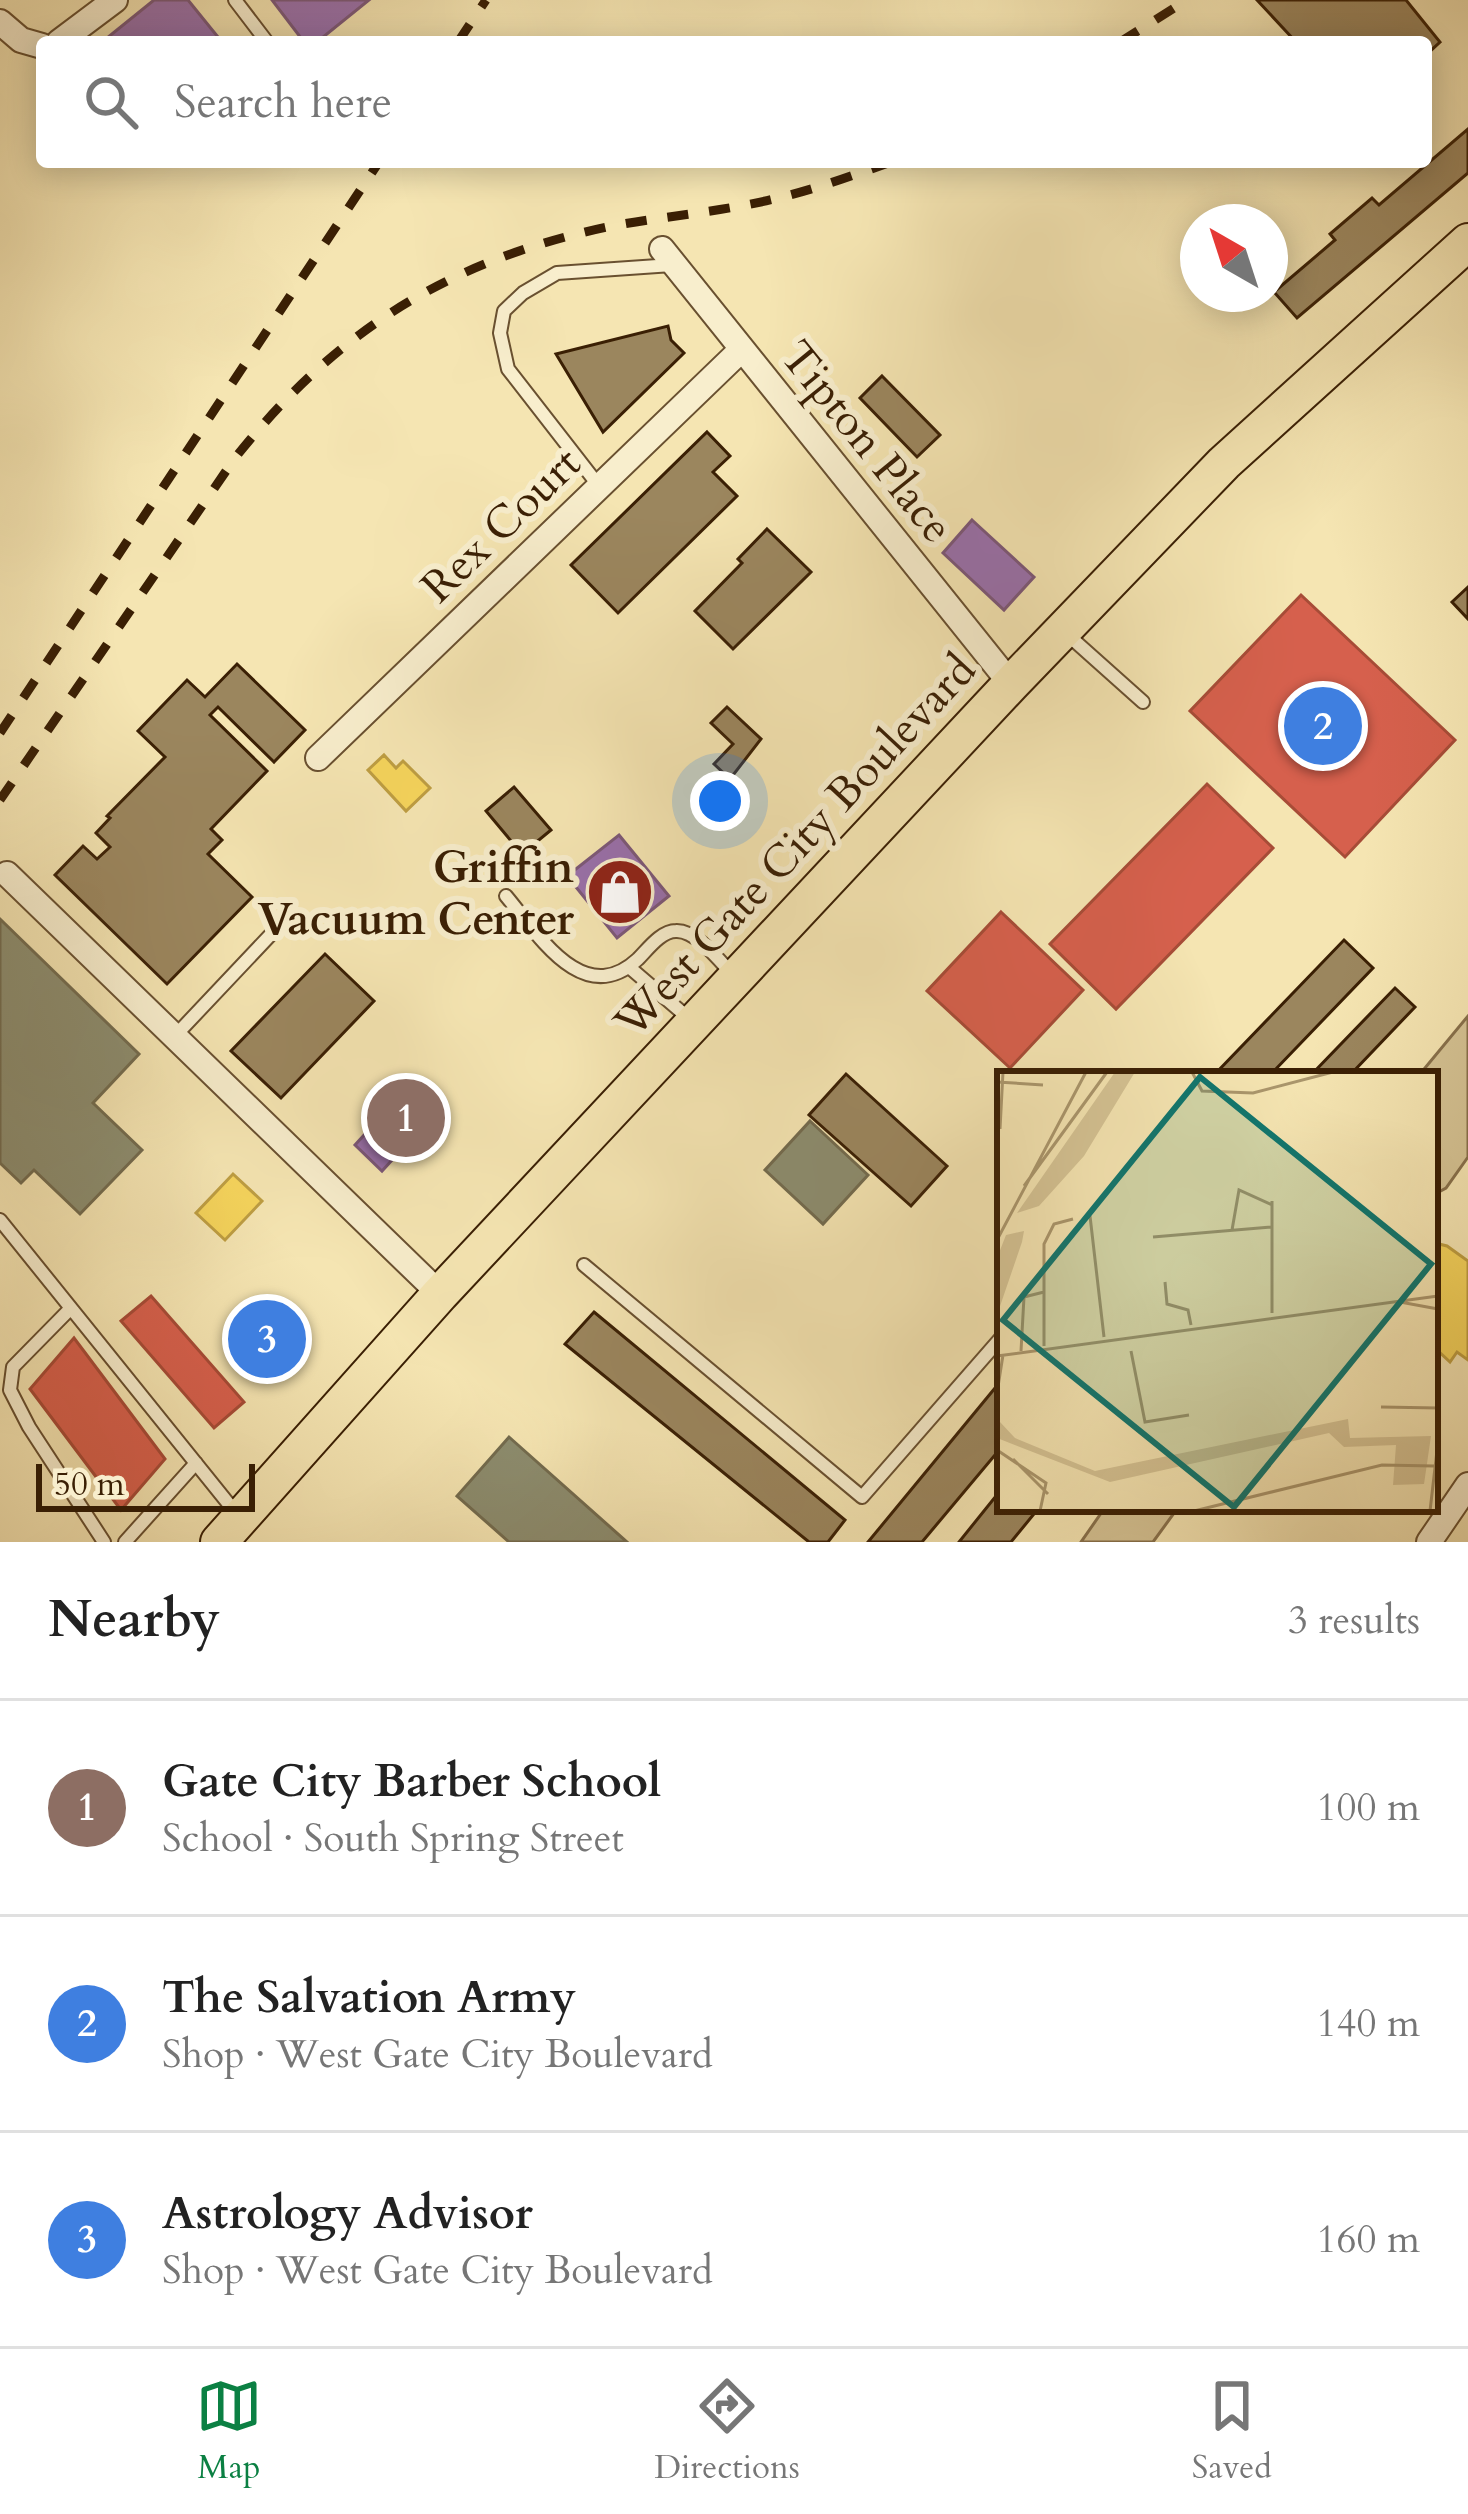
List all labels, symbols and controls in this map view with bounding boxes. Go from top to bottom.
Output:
search box [36,36,1432,168]
icon: search [78,69,144,135]
text: Search here [174,72,392,133]
north arrow [1180,204,1288,312]
street label: Tipton Place [766,328,967,556]
street label: Rex Court [408,434,594,617]
street label: West Gate City Boulevard [600,641,989,1052]
pin: 2 [1284,681,1362,771]
your location [690,771,750,831]
place label: Griffin Vacuum Center [258,837,575,950]
shop icon: Griffin Vacuum Center [585,857,655,927]
inset map [997,1071,1438,1512]
pin: 1 [367,1073,445,1163]
pin: 3 [228,1294,306,1384]
scale bar [36,1458,255,1511]
text: 50 m [54,1462,125,1507]
text: Nearby [48,1585,220,1655]
text: 3 results [1288,1594,1420,1647]
text: Gate City Barber School [162,1751,661,1812]
text: 1 [77,1781,97,1834]
text: 100 m [1317,1781,1420,1834]
text: School · South Spring Street [162,1812,624,1865]
text: The Salvation Army [162,1967,576,2028]
text: 2 [77,1997,97,2050]
text: 140 m [1317,1997,1420,2050]
text: Shop · West Gate City Boulevard [162,2028,713,2081]
text: Astrology Advisor [162,2183,533,2244]
text: 3 [77,2213,97,2266]
text: 160 m [1317,2213,1420,2266]
text: Shop · West Gate City Boulevard [162,2244,713,2297]
tab: Map [196,2373,262,2490]
tab: Directions [654,2373,800,2490]
tab: Saved [1192,2373,1272,2490]

